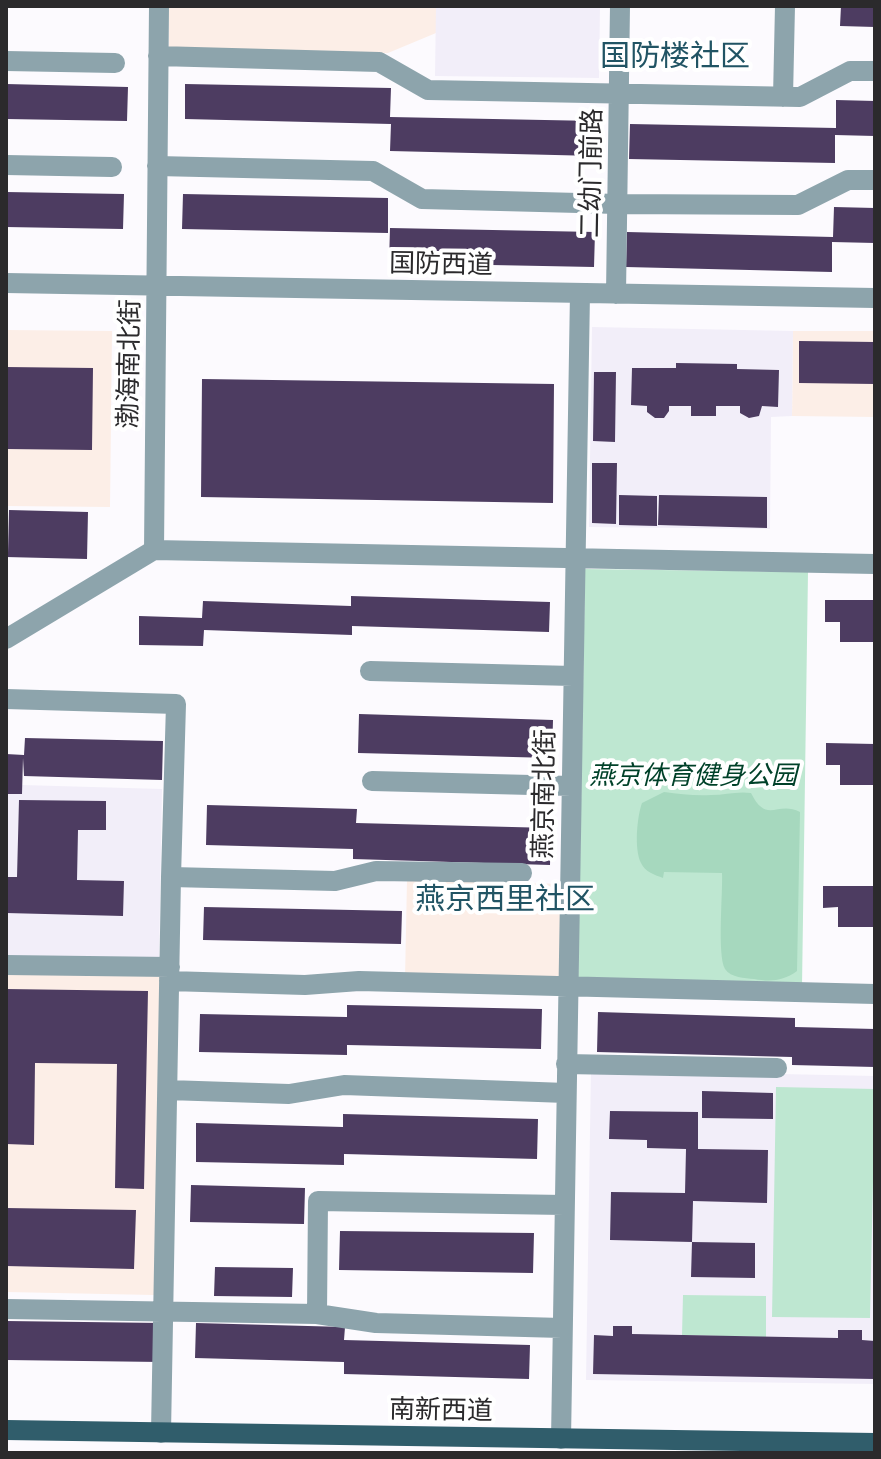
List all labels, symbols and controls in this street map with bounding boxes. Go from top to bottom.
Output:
district label: 国防楼社区 [600,39,750,75]
street label: 二幼门前路 [575,108,609,238]
street label: 国防西道 [389,248,493,282]
street label: 渤海南北街 [113,299,147,429]
street label: 燕京南北街 [528,729,562,859]
park label: 燕京体育健身公园 [589,761,797,793]
district label: 燕京西里社区 [415,882,595,918]
street label: 南新西道 [389,1394,493,1428]

